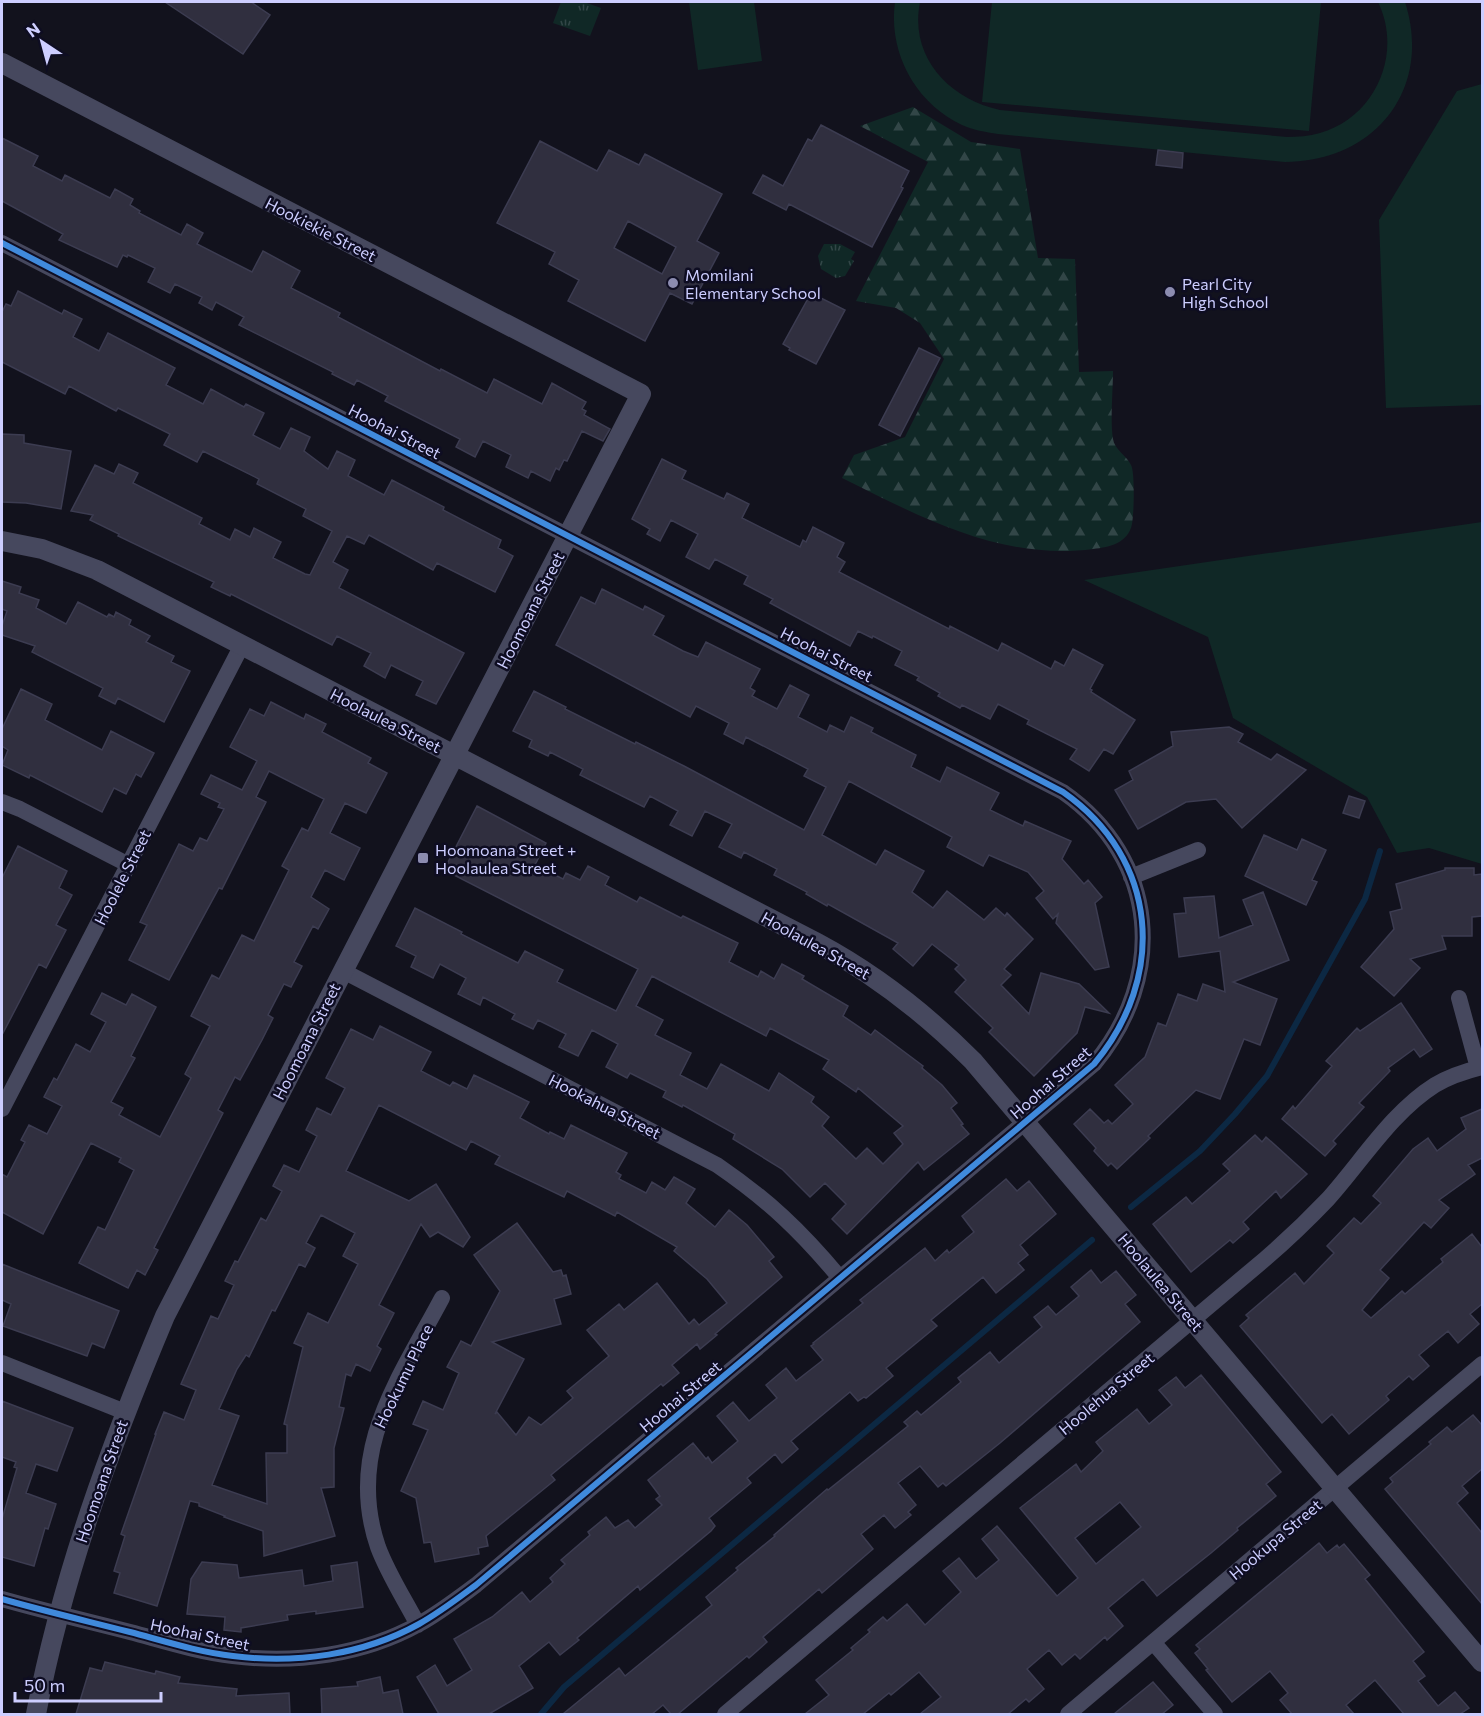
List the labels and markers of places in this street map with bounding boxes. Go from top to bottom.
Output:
place label: Momilani Elementary School [685,265,821,302]
place label: Pearl City High School [1182,274,1269,311]
marker: Momilani Elementary School [666,276,680,290]
marker: Pearl City High School [1163,285,1177,299]
place label: Hoomoana Street + Hoolaulea Street [435,840,576,877]
marker: Hoomoana Street + Hoolaulea Street [416,851,430,865]

